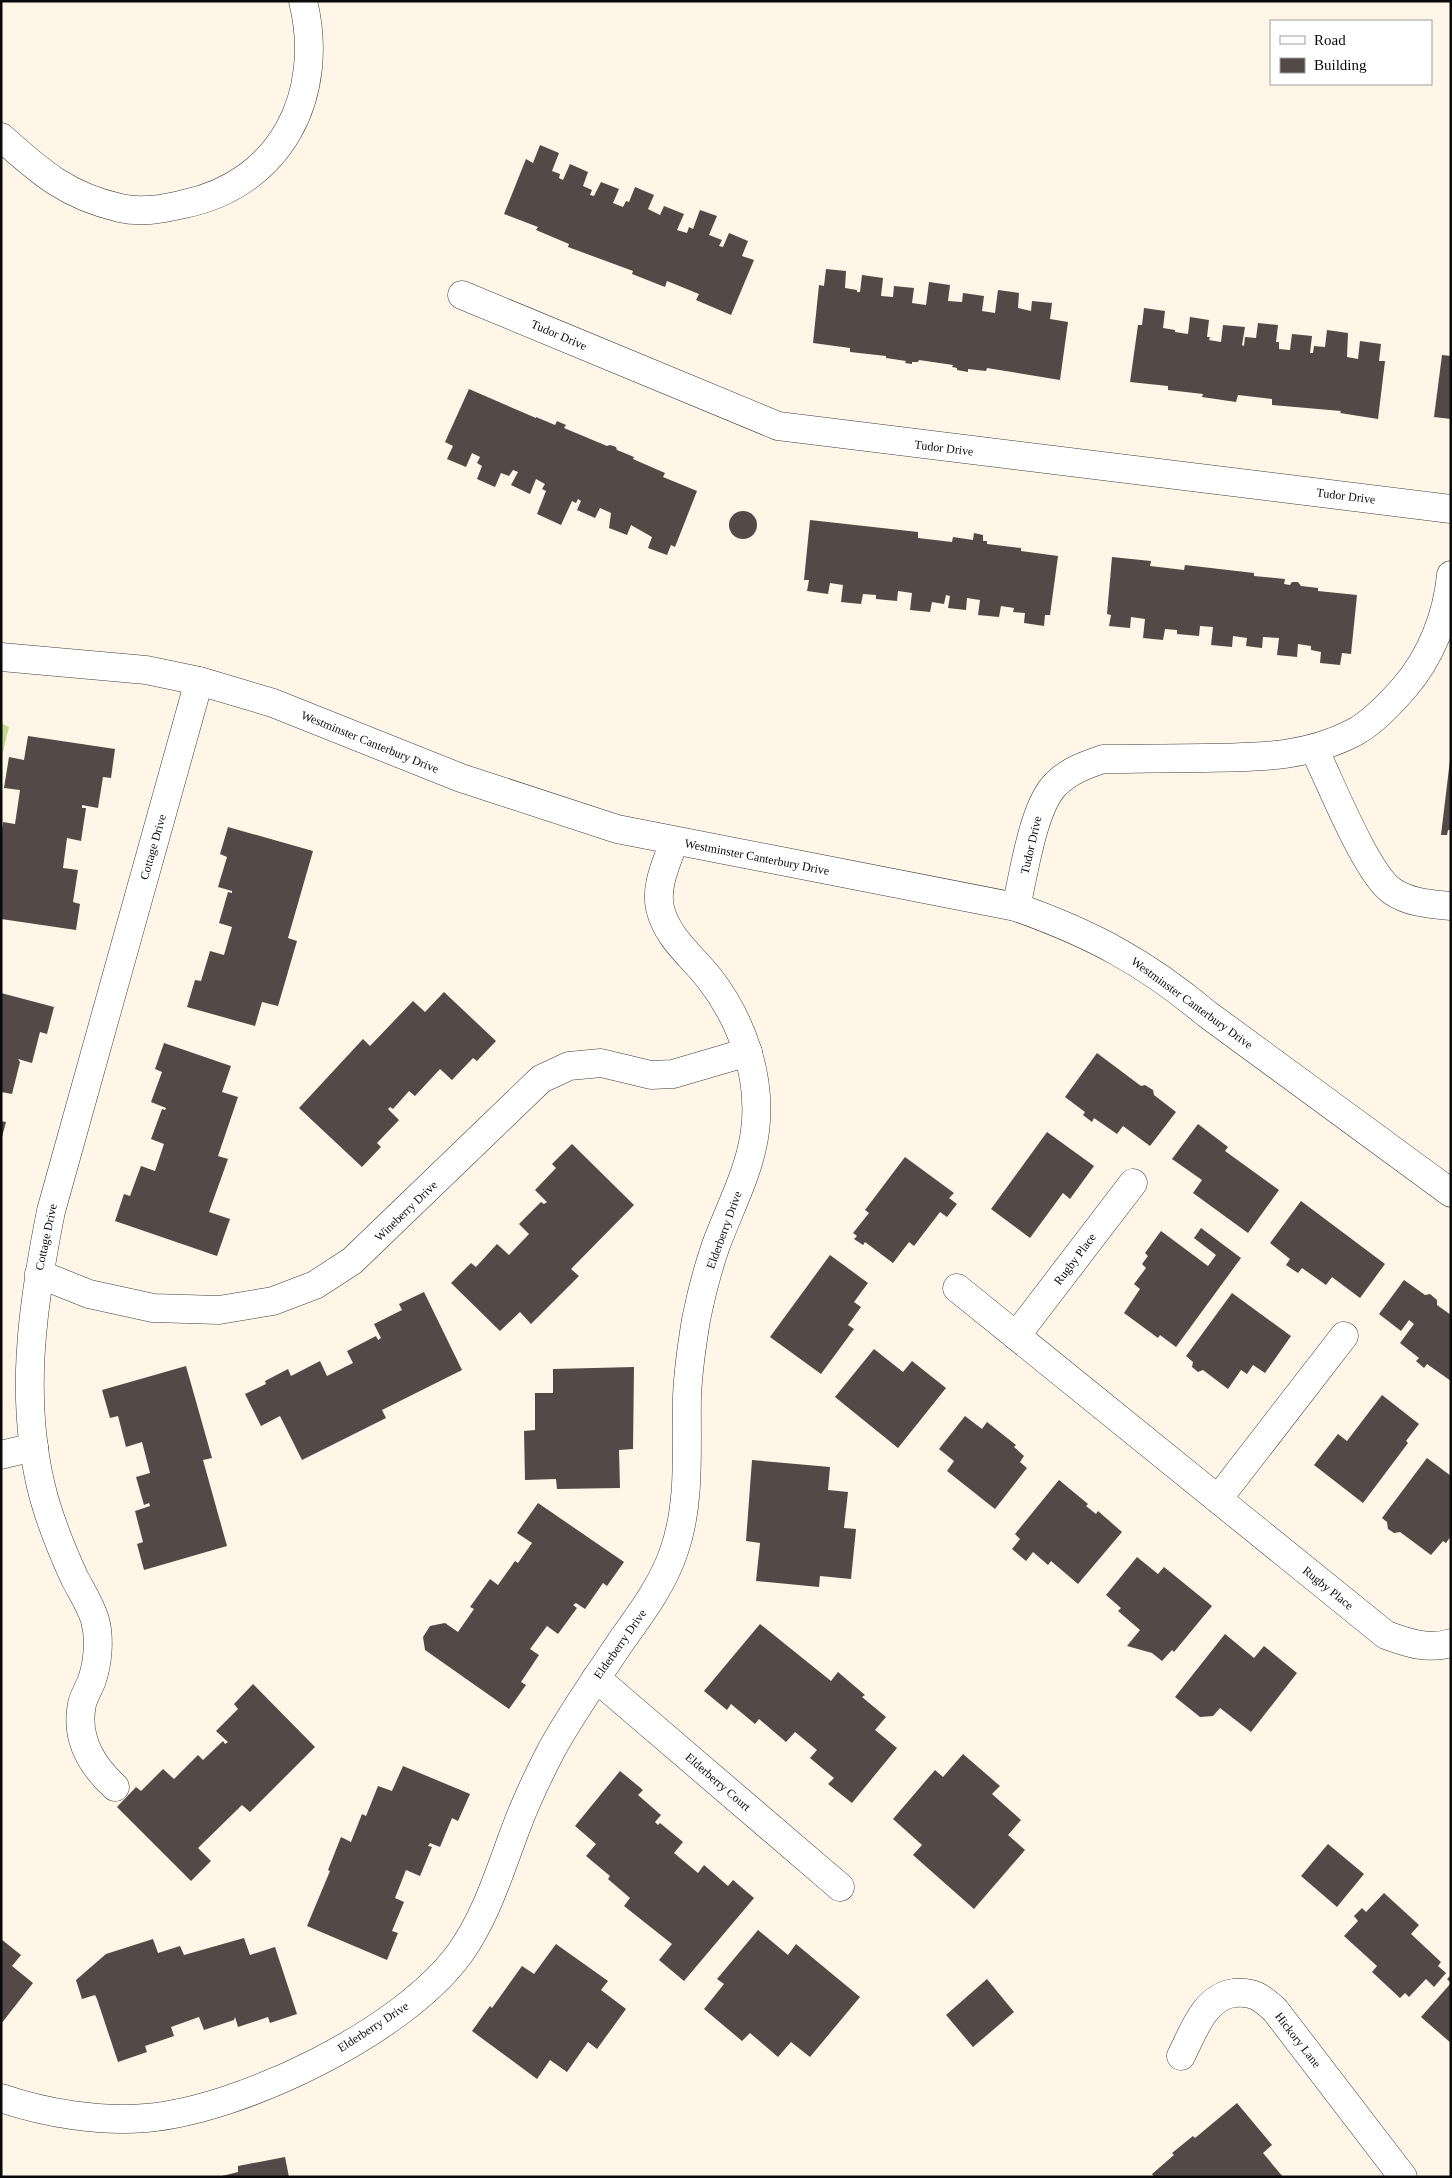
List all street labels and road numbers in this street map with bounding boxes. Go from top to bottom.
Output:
street label: Tudor Drive [529,317,589,353]
street label: Tudor Drive [914,437,974,459]
street label: Tudor Drive [1316,485,1376,507]
street label: Westminster Canterbury Drive [299,708,441,776]
street label: Cottage Drive [137,813,169,881]
street label: Tudor Drive [1018,815,1044,875]
street label: Westminster Canterbury Drive [684,836,830,878]
street label: Westminster Canterbury Drive [1128,954,1256,1052]
street label: Wineberry Drive [372,1178,440,1244]
street label: Elderberry Drive [703,1189,745,1271]
street label: Cottage Drive [32,1202,60,1272]
street label: Rugby Place [1051,1230,1099,1288]
street label: Rugby Place [1300,1563,1356,1613]
street label: Elderberry Drive [591,1607,649,1681]
street label: Elderberry Court [683,1750,754,1814]
street label: Elderberry Drive [335,1999,411,2055]
street label: Hickory Lane [1272,2010,1324,2070]

